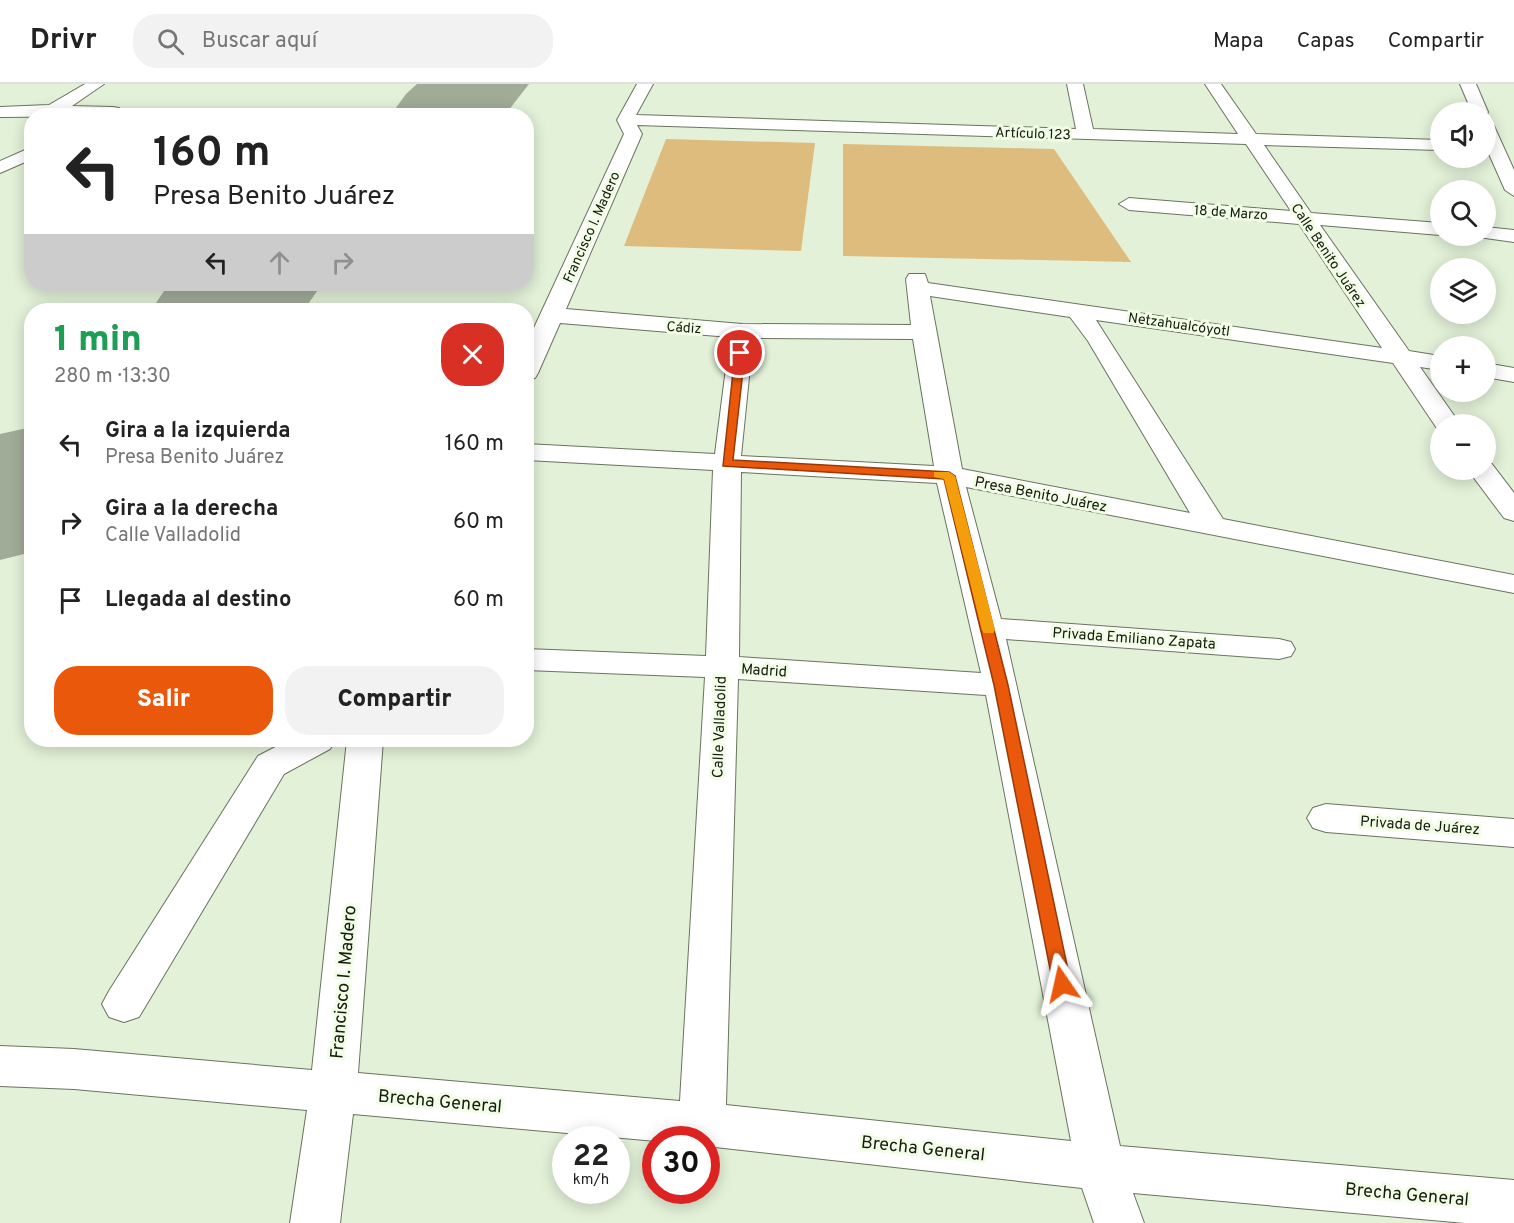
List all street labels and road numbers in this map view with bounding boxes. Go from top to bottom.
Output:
street label: Artículo 123 [995,125,1071,144]
street label: Francisco I. Madero [560,169,625,286]
street label: Calle Benito Juárez [1287,201,1369,311]
street label: 18 de Marzo [1193,202,1269,225]
street label: Netzahualcóyotl [1127,310,1231,341]
street label: Cádiz [666,319,702,338]
street label: Presa Benito Juárez [973,473,1109,518]
street label: Privada Emiliano Zapata [1052,624,1216,655]
street label: Madrid [740,660,788,683]
street label: Calle Valladolid [709,676,732,778]
street label: Privada de Juárez [1359,813,1480,840]
street label: Francisco I. Madero [326,904,363,1060]
street label: Brecha General [377,1086,503,1119]
street label: Brecha General [860,1132,986,1167]
street label: Brecha General [1344,1179,1470,1212]

